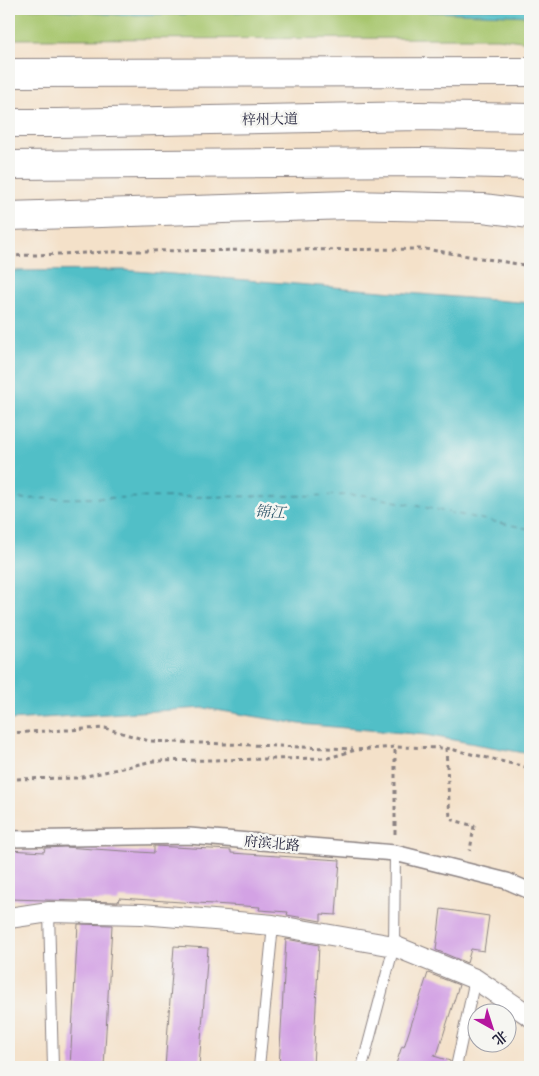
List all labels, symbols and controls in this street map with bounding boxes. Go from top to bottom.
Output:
street label: 梓州大道 [242,112,298,127]
water label: 锦江 [254,503,288,522]
street label: 府滨北路 [243,834,301,853]
north arrow [466,1004,516,1054]
text: 北 [490,1027,510,1048]

